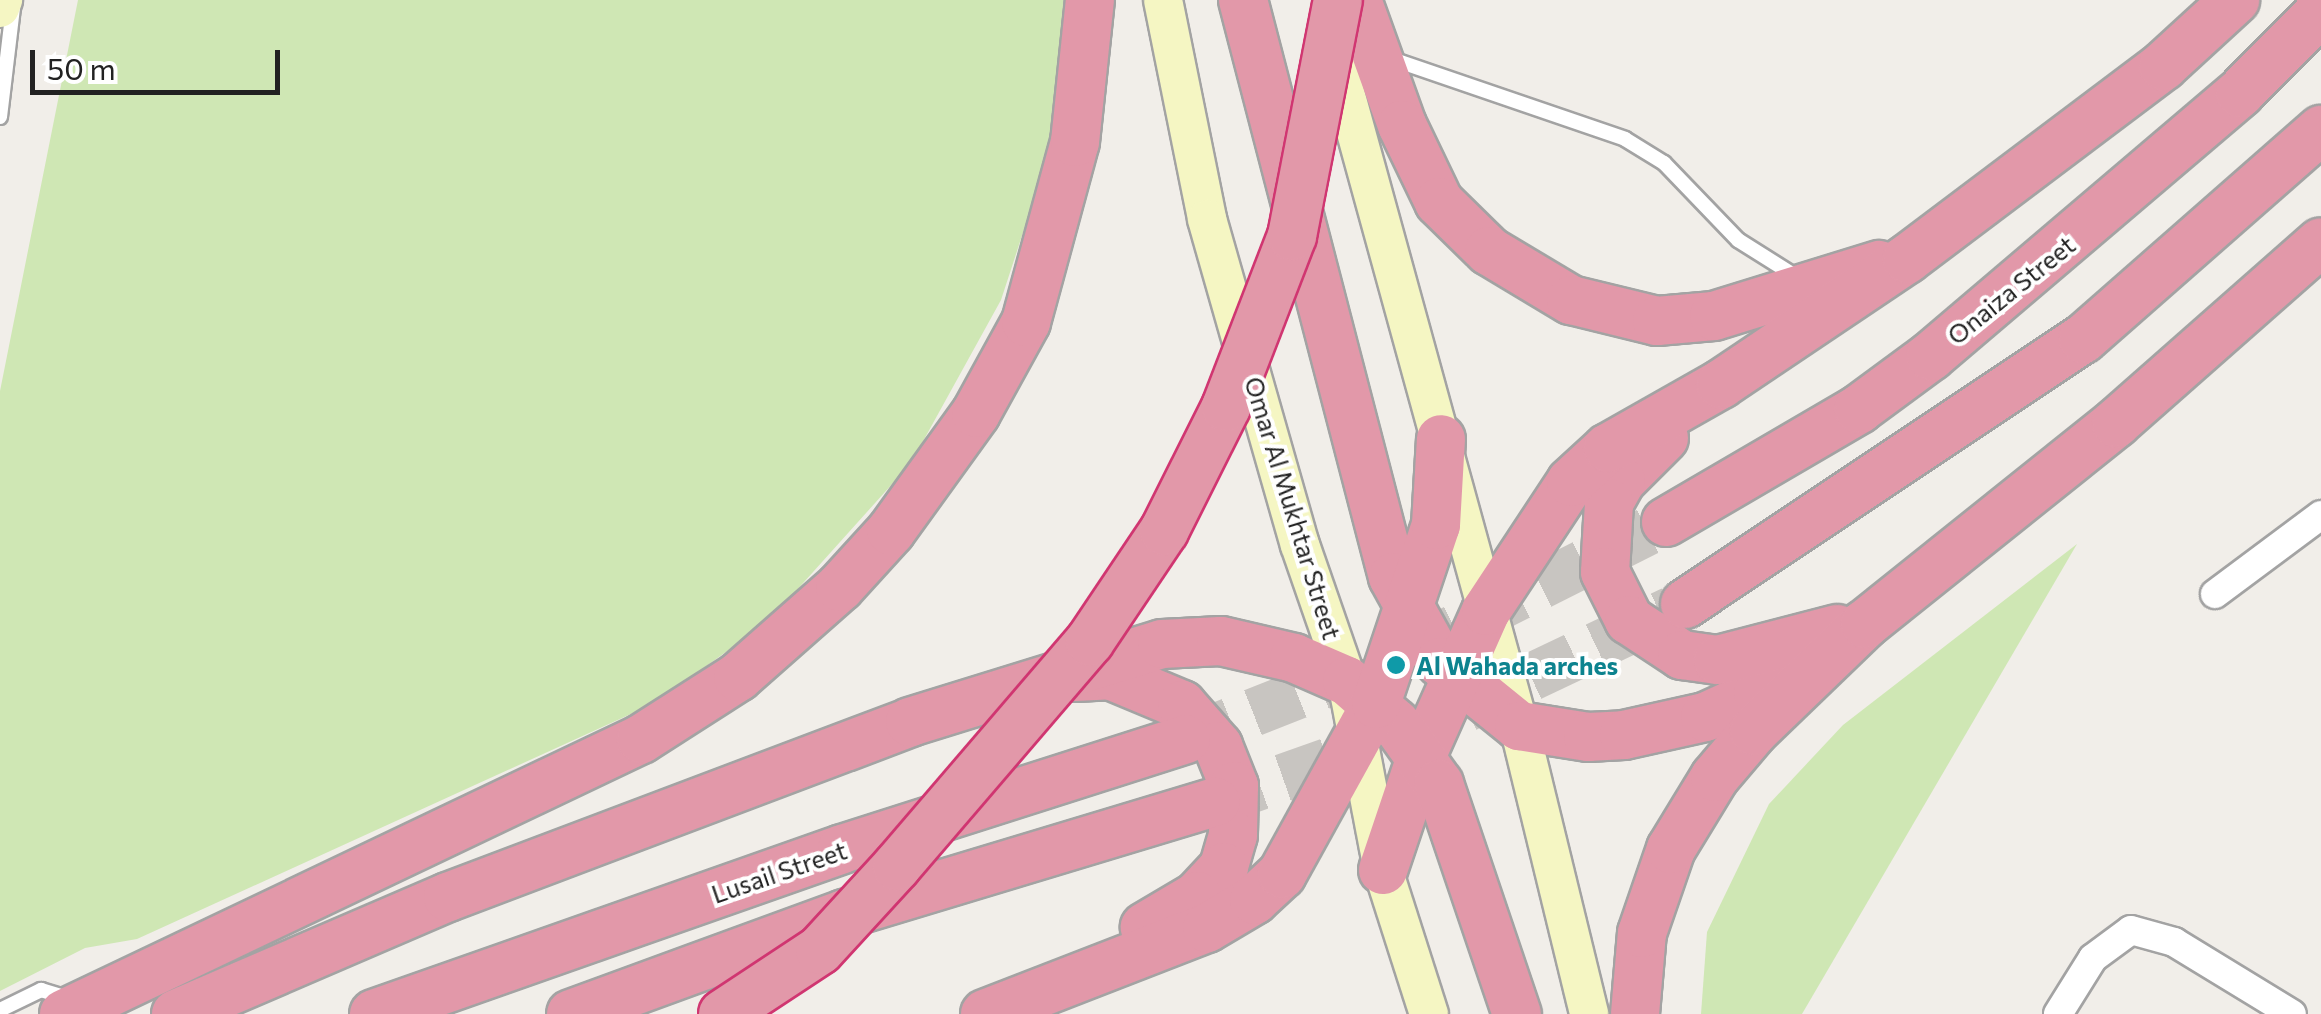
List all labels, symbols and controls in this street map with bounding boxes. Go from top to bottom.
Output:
scale bar [35,30,285,92]
text: 50 m [47,49,116,86]
street label: Onaiza Street [1941,230,2081,350]
street label: Omar Al Mukhtar Street [1239,373,1347,643]
place label: Al Wahada arches [1416,650,1618,680]
marker: Al Wahada arches [1385,654,1407,676]
street label: Lusail Street [707,835,851,909]

